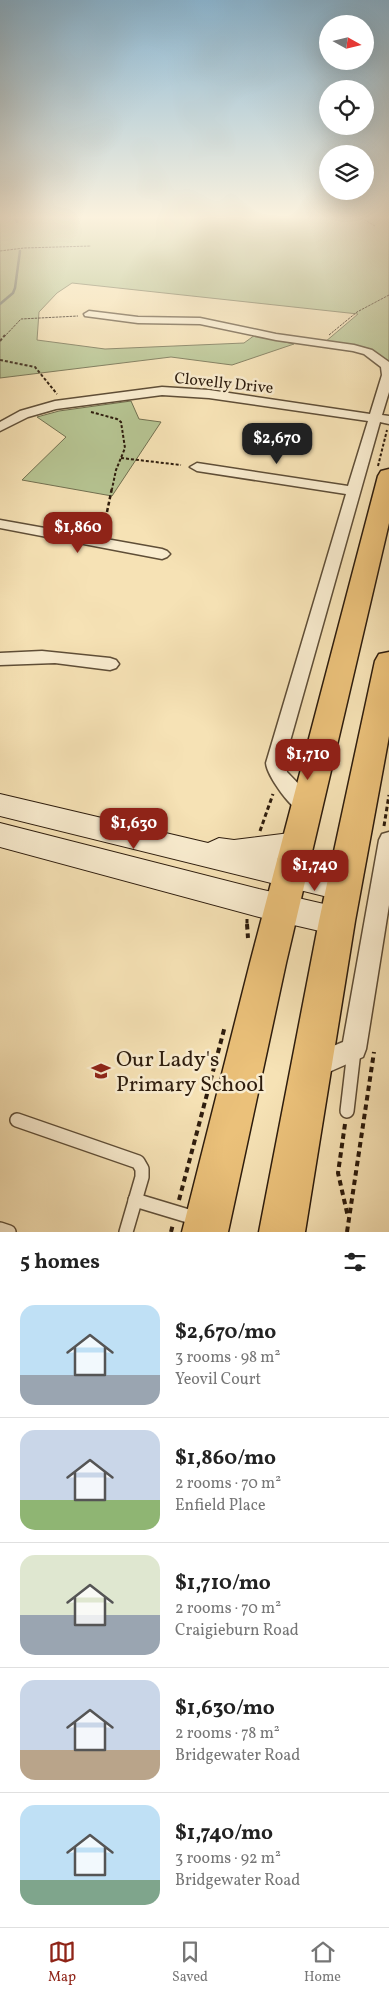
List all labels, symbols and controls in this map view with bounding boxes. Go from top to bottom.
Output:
north arrow [319,15,374,70]
map controls [319,15,374,200]
button: locate [319,80,374,135]
button: layers [319,145,374,200]
street label: Clovelly Drive [173,368,274,400]
pin: $2,670 [236,422,318,465]
text: $2,670 [253,428,301,450]
pin: $1,860 [37,512,119,554]
text: $1,860 [54,517,102,539]
pin: $1,710 [267,738,349,781]
text: $1,710 [286,744,330,766]
pin: $1,630 [93,808,175,850]
text: $1,630 [111,813,157,835]
pin: $1,740 [274,850,356,892]
text: $1,740 [292,855,338,877]
place label: Our Lady's Primary School [116,1045,264,1101]
school or university icon: Our Lady's Primary School [90,1060,112,1082]
text: 5 homes [20,1248,100,1277]
icon: filters [341,1248,369,1276]
text: $2,670/mo [175,1318,276,1347]
icon: home [60,1325,120,1385]
text: 3 rooms · 98 m² [175,1347,280,1369]
text: Yeovil Court [175,1369,261,1391]
text: $1,860/mo [175,1444,276,1473]
icon: home [60,1450,120,1510]
text: 2 rooms · 70 m² [175,1473,281,1495]
text: Enfield Place [175,1495,266,1517]
text: $1,710/mo [175,1569,271,1598]
icon: home [60,1575,120,1635]
text: 2 rooms · 70 m² [175,1598,281,1620]
text: Craigieburn Road [175,1620,299,1642]
text: $1,630/mo [175,1694,275,1723]
icon: home [60,1700,120,1760]
text: 2 rooms · 78 m² [175,1723,280,1745]
text: Bridgewater Road [175,1745,300,1767]
text: $1,740/mo [175,1819,273,1848]
icon: home [60,1825,120,1885]
text: 3 rooms · 92 m² [175,1848,281,1870]
text: Bridgewater Road [175,1870,300,1892]
tab: Map [48,1938,76,1987]
tab: Saved [172,1938,208,1987]
tab: Home [304,1938,341,1987]

